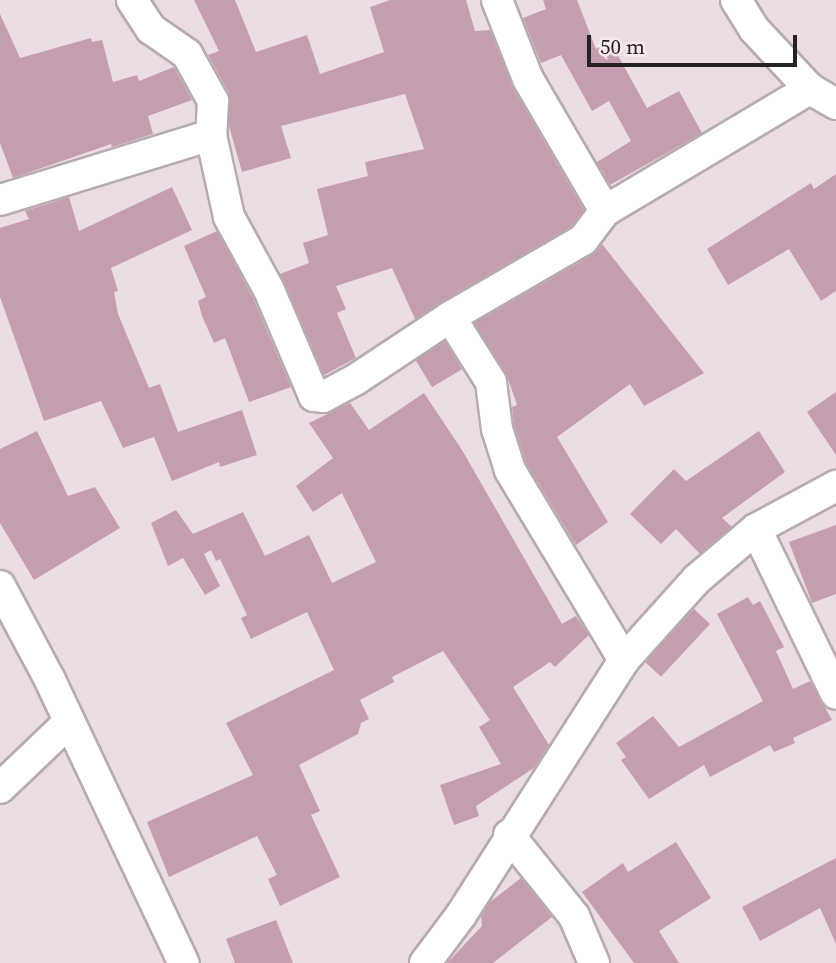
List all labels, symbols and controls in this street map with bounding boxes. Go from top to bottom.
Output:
scale bar [591,21,801,65]
text: 50 m [600,32,645,61]

